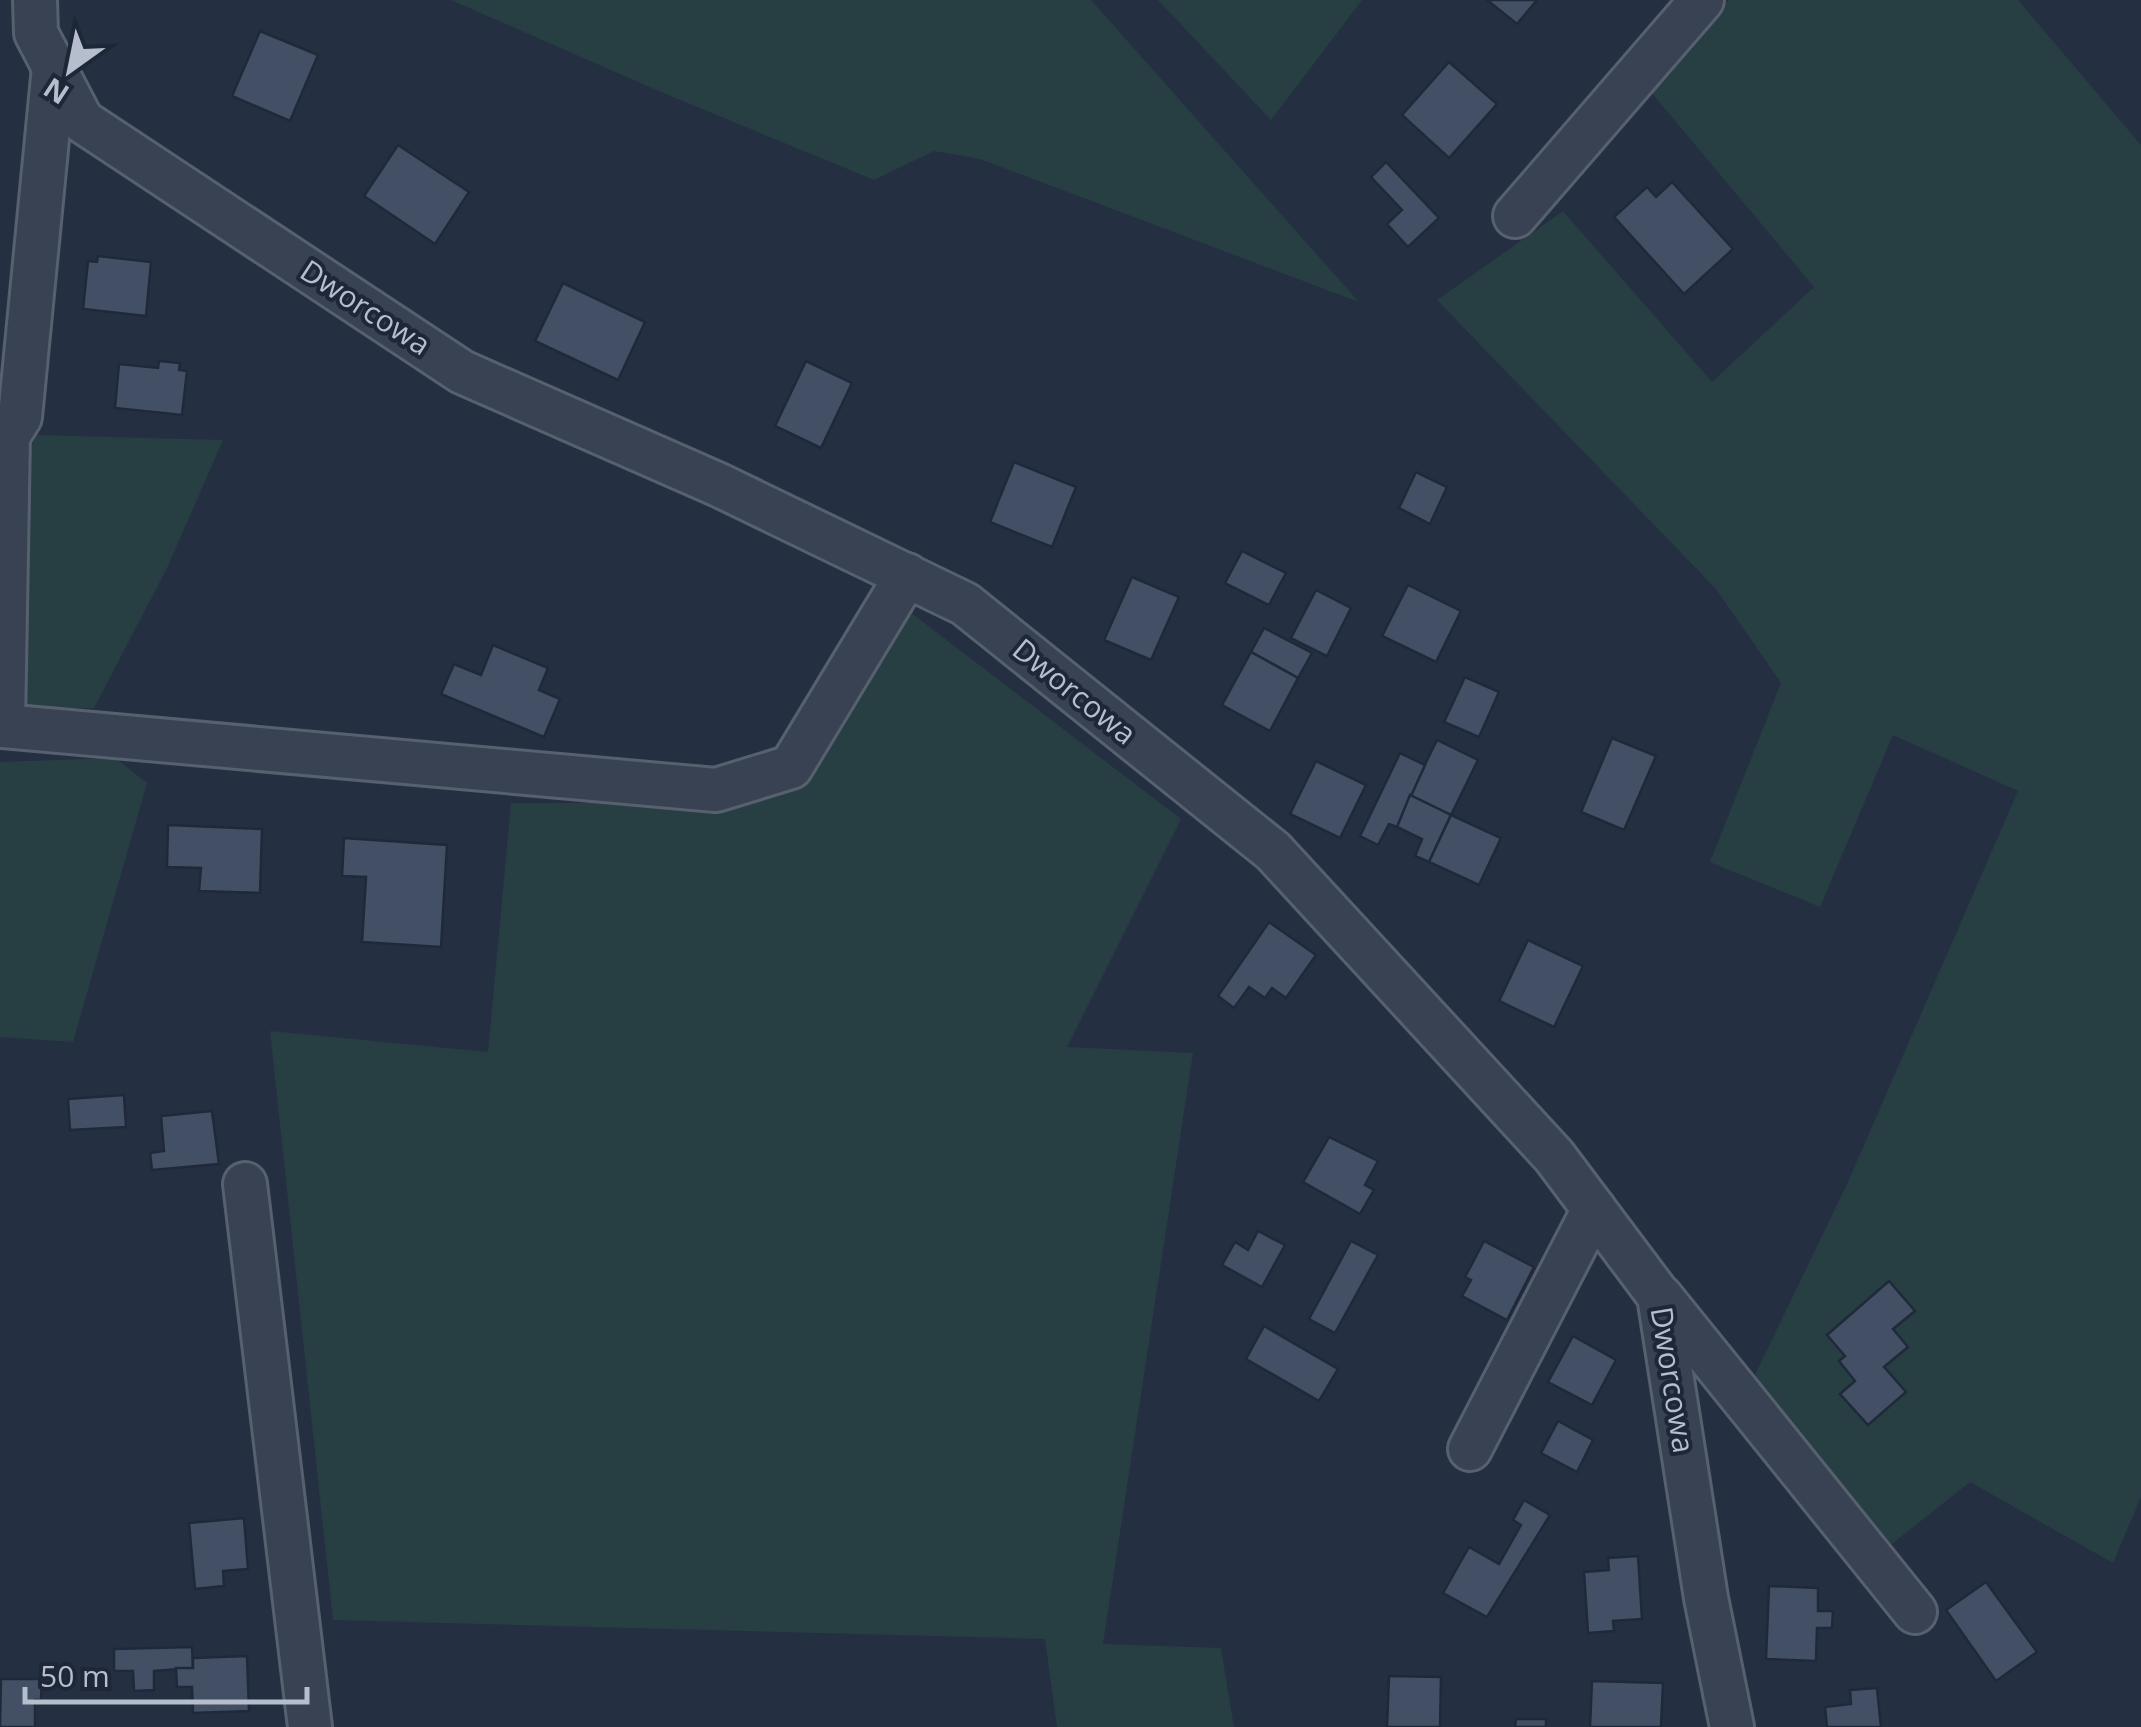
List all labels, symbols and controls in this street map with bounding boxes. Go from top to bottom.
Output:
north arrow [20,20,120,120]
text: N [36,70,76,114]
street label: Dworcowa [293,249,439,364]
street label: Dworcowa [1005,628,1145,753]
street label: Dworcowa [1642,1304,1705,1456]
scale bar [25,1642,308,1704]
text: 50 m [40,1655,110,1696]

